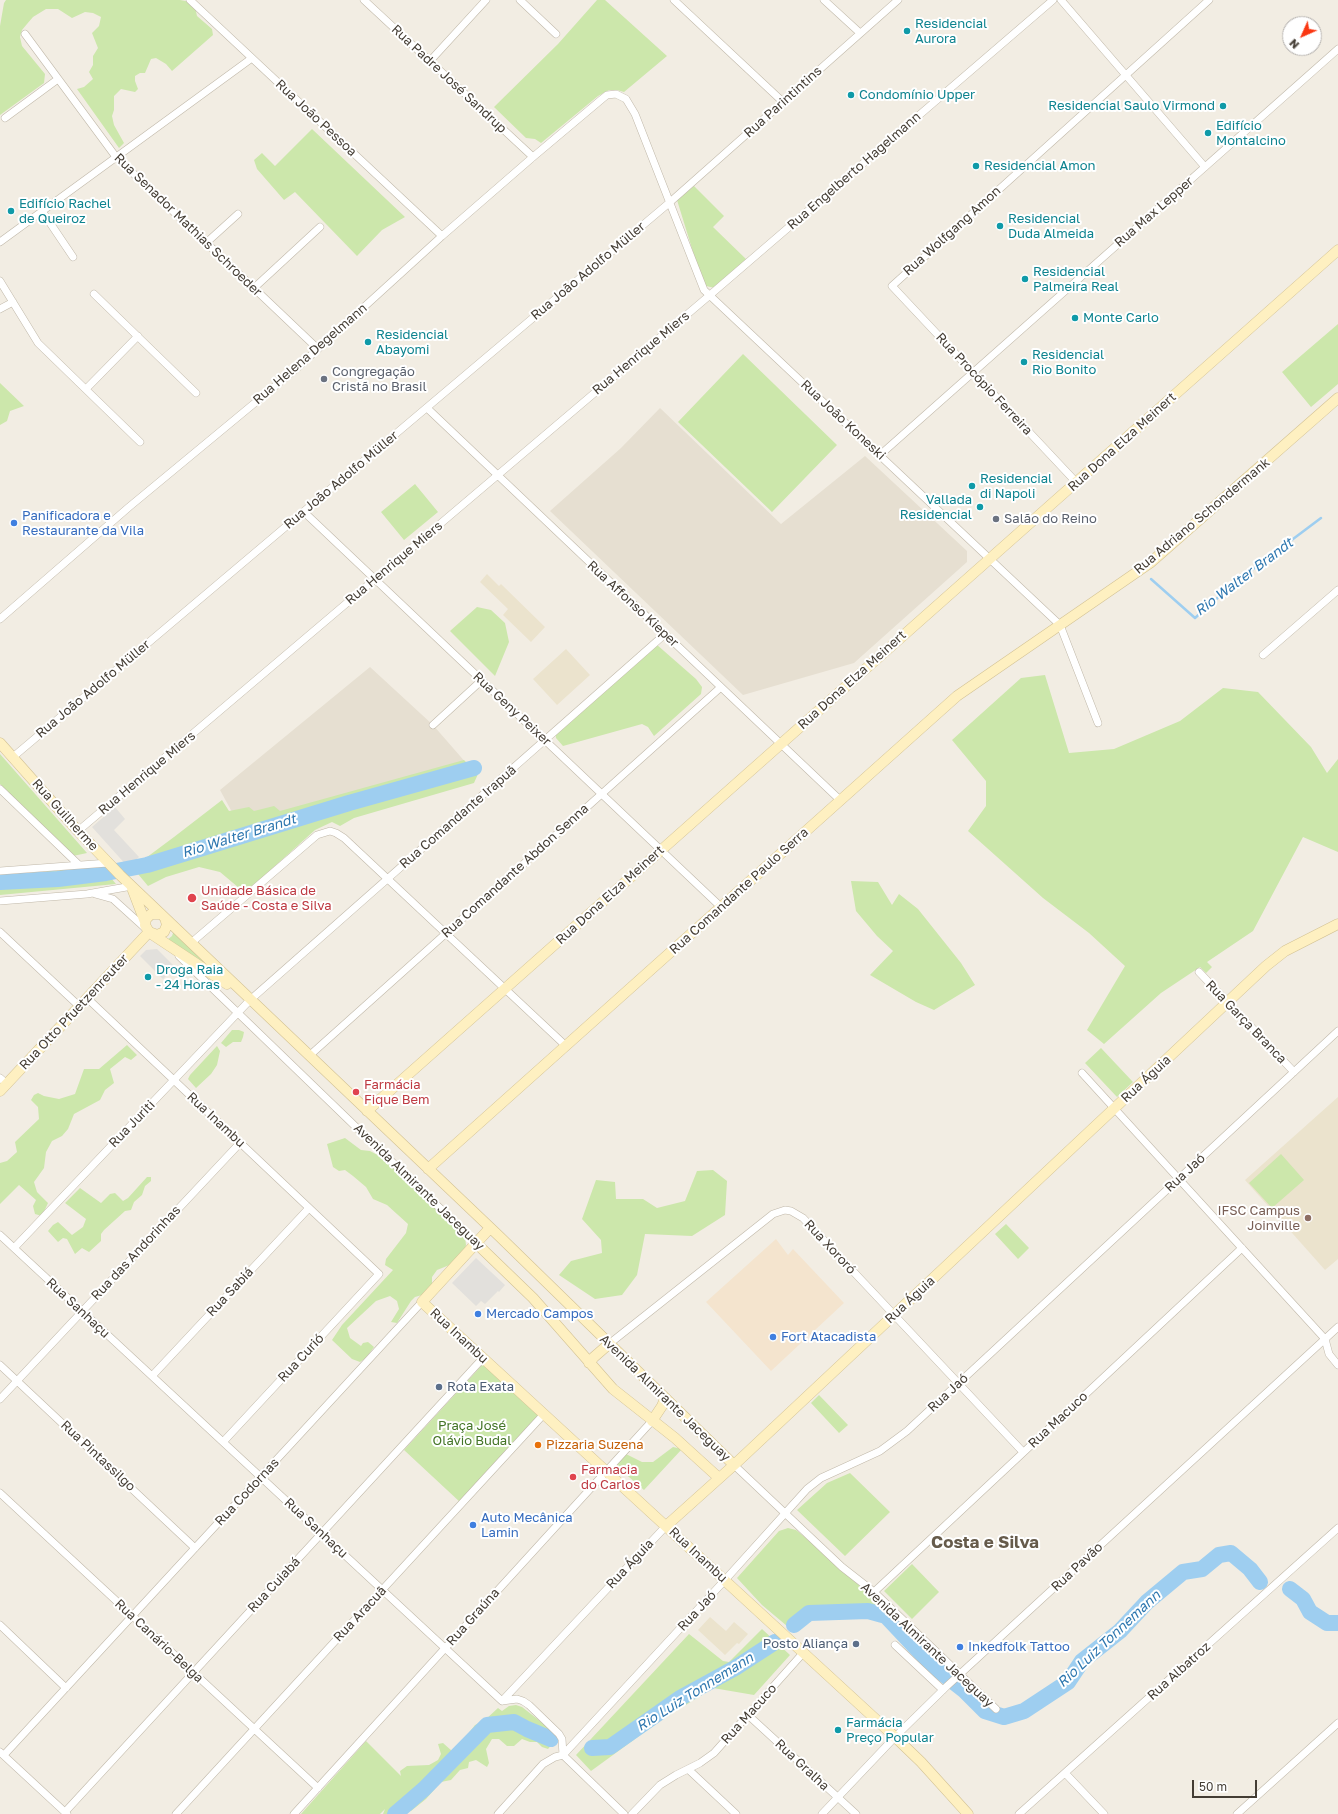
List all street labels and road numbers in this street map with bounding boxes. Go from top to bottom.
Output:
street label: Rua Padre José Sandrup [388,22,510,136]
street label: Rua Parintintins [741,63,825,141]
street label: Rua João Pessoa [272,76,360,160]
street label: Rua Engelberto Hagelmann [784,109,924,233]
street label: Rua Senador Mathias Schroeder [111,150,265,300]
street label: Rua Max Lepper [1111,174,1197,250]
street label: Rua Wolfgang Amon [900,183,1004,279]
street label: Rua João Adolfo Müller [528,219,648,323]
street label: Rua Helena Degelmann [250,300,370,408]
street label: Rua Henrique Miers [589,308,693,398]
street label: Rua Procópio Ferreira [933,330,1035,438]
street label: Rua João Koneski [797,377,889,463]
street label: Rua Dona Elza Meinert [1065,389,1179,495]
street label: Rua João Adolfo Müller [281,428,401,532]
street label: Rua Adriano Schondermank [1131,455,1273,577]
street label: Rua Henrique Miers [342,518,446,608]
street label: Rua Affonso Kieper [584,558,682,650]
street label: Rua Dona Elza Meinert [795,627,909,733]
street label: Rua João Adolfo Müller [33,637,153,741]
street label: Rua Geny Peixer [470,669,554,749]
street label: Rua Henrique Miers [95,728,199,818]
street label: Rua Comandante Irapuã [397,762,519,872]
street label: Rua Guilherme [29,776,101,854]
street label: Rua Comandante Abdon Senna [438,801,592,941]
street label: Rua Comandante Paulo Serra [666,824,812,958]
street label: Rua Dona Elza Meinert [553,842,667,948]
street label: Rua Otto Pfuetzenreuter [16,951,132,1073]
street label: Rua Garça Branca [1202,977,1290,1067]
street label: Rua Águia [1118,1052,1174,1106]
street label: Rua Inambu [184,1089,248,1151]
street label: Rua Juriti [106,1097,158,1151]
street label: Avenida Almirante Jaceguay [350,1120,488,1254]
street label: Rua Jaó [1162,1150,1208,1196]
street label: Rua das Andorinhas [88,1202,184,1304]
street label: Rua Xororó [801,1217,859,1277]
street label: Rua Sabiá [203,1264,257,1320]
street label: Rua Águia [882,1273,938,1327]
street label: Rua Sanhaçu [43,1275,113,1341]
street label: Rua Inambu [427,1305,491,1367]
street label: Rua Curió [275,1331,327,1385]
street label: Avenida Almirante Jaceguay [596,1331,734,1465]
street label: Rua Jaó [925,1370,971,1416]
street label: Rua Macuco [1025,1389,1091,1451]
street label: Rua Pintassilgo [57,1417,139,1495]
street label: Rua Codornas [212,1455,282,1529]
street label: Rua Sanhaçu [281,1495,351,1561]
street label: Rua Inambu [666,1524,730,1586]
street label: Rua Águia [603,1536,657,1592]
street label: Rua Pavão [1048,1539,1106,1595]
street label: Rua Cuiabá [244,1554,304,1616]
street label: Avenida Almirante Jaceguay [857,1579,997,1711]
street label: Rua Aracuã [330,1583,390,1645]
street label: Rua Graúna [443,1585,503,1649]
street label: Rua Jaó [674,1588,720,1634]
street label: Rua Canário-Belga [111,1596,207,1686]
street label: Rua Albatroz [1144,1639,1214,1703]
street label: Rua Macuco [718,1681,780,1747]
street label: Rua Gralha [772,1736,832,1794]

